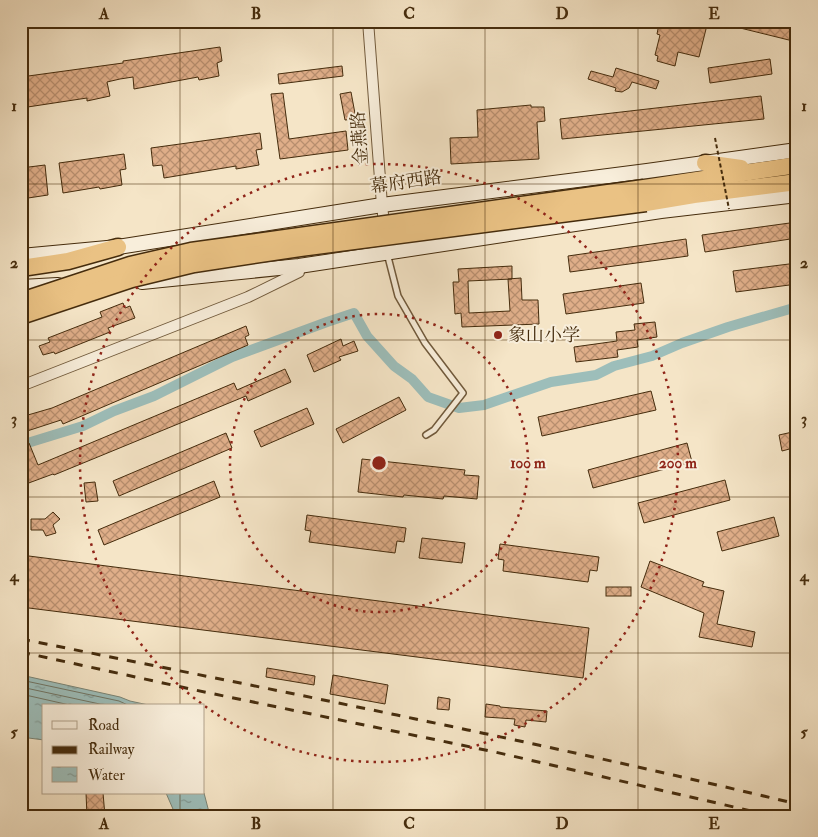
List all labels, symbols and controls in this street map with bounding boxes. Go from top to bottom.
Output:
text: A [98,4,110,24]
text: B [251,4,261,24]
text: C [403,4,415,24]
text: D [555,4,569,24]
text: E [708,4,720,24]
text: 1 [11,96,17,116]
text: 1 [801,96,807,116]
street label: 金燕路 [347,110,373,166]
street label: 幕府西路 [369,166,443,198]
text: 2 [10,253,18,273]
text: 2 [800,253,808,273]
place label: 象山小学 [508,324,580,347]
marker: 象山小学 [492,329,504,341]
text: 3 [11,409,17,429]
text: 3 [801,409,807,429]
centre of rings [370,454,388,472]
text: 100 m [510,454,546,473]
text: 200 m [659,454,697,473]
text: 4 [9,566,20,586]
text: 4 [799,566,810,586]
legend [42,704,205,794]
text: Road [88,716,120,735]
text: 5 [10,722,18,742]
text: 5 [800,722,808,742]
text: Railway [88,740,135,759]
text: Water [87,766,125,785]
text: A [98,814,110,834]
text: B [251,814,261,834]
text: C [403,814,415,834]
text: D [555,814,569,834]
text: E [708,814,720,834]

